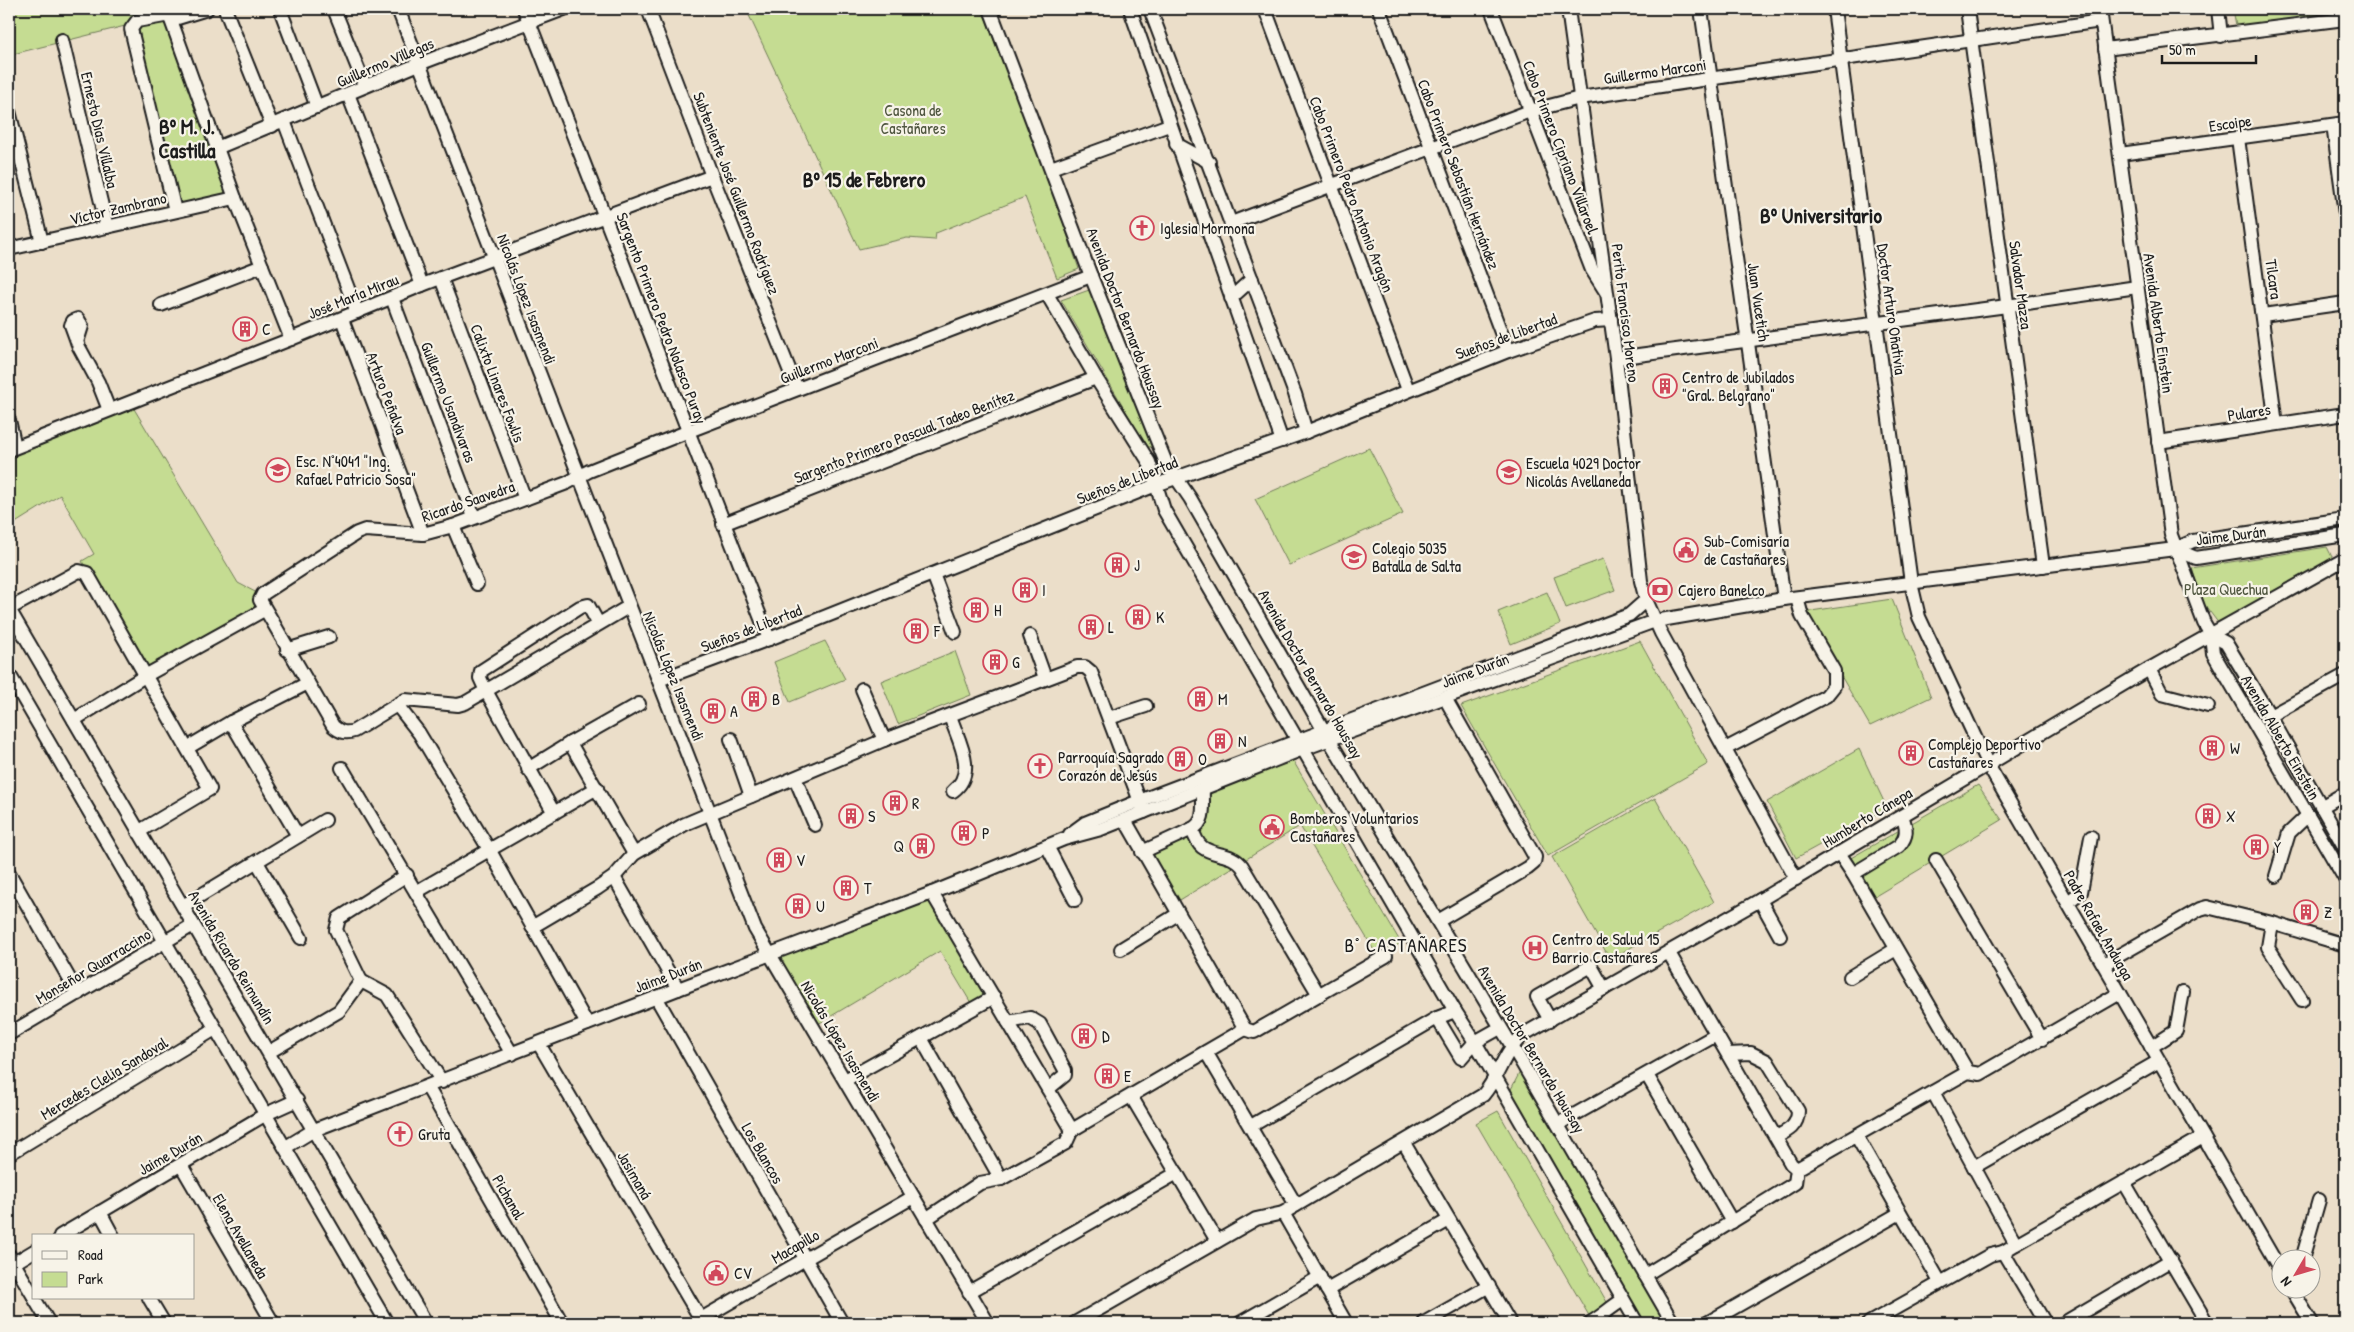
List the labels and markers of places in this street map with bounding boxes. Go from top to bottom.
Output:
church icon: Iglesia Mormona [1129,215,1155,241]
place label: Iglesia Mormona [1160,217,1254,239]
building icon: C [232,316,258,342]
place label: C [262,318,271,340]
place label: Centro de Jubilados "Gral. Belgrano" [1682,366,1794,406]
building icon: Centro de Jubilados "Gral. Belgrano" [1652,373,1678,399]
place label: Esc. N°4041 "Ing. Rafael Patricio Sosa" [296,450,416,490]
place label: Escuela 4029 Doctor Nicolás Avellaneda [1526,452,1641,492]
school or university icon: Esc. N°4041 "Ing. Rafael Patricio Sosa" [265,457,291,483]
school or university icon: Escuela 4029 Doctor Nicolás Avellaneda [1496,459,1522,485]
place label: Sub-Comisaría de Castañares [1704,530,1789,570]
place label: Colegio 5035 Batalla de Salta [1372,537,1461,577]
public building icon: Sub-Comisaría de Castañares [1673,537,1699,563]
school or university icon: Colegio 5035 Batalla de Salta [1341,544,1367,570]
building icon: J [1104,552,1130,578]
place label: J [1134,554,1140,576]
building icon: I [1012,577,1038,603]
bank icon: Cajero Banelco [1647,577,1673,603]
place label: I [1042,579,1046,601]
place label: Cajero Banelco [1678,579,1765,601]
building icon: H [963,597,989,623]
place label: H [994,599,1002,621]
building icon: K [1125,604,1151,630]
place label: K [1156,606,1165,628]
building icon: L [1078,614,1104,640]
place label: L [1108,616,1114,638]
building icon: F [903,618,929,644]
place label: F [933,620,941,642]
building icon: G [982,649,1008,675]
place label: G [1012,651,1020,673]
building icon: B [741,686,767,712]
building icon: M [1187,686,1213,712]
place label: B [772,688,780,710]
place label: M [1218,688,1228,710]
building icon: A [700,698,726,724]
place label: A [730,700,738,722]
building icon: N [1207,728,1233,754]
place label: N [1238,730,1247,752]
place label: Complejo Deportivo Castañares [1928,733,2041,773]
building icon: W [2199,735,2225,761]
place label: W [2230,737,2240,759]
building icon: Complejo Deportivo Castañares [1898,740,1924,766]
place label: Parroquía Sagrado Corazón de Jesús [1058,746,1164,786]
building icon: O [1167,746,1193,772]
place label: O [1198,748,1207,770]
church icon: Parroquía Sagrado Corazón de Jesús [1027,753,1053,779]
building icon: R [882,790,908,816]
place label: R [912,792,919,814]
building icon: S [838,803,864,829]
building icon: X [2195,803,2221,829]
place label: S [868,805,876,827]
place label: X [2226,805,2236,827]
place label: Bomberos Voluntarios Castañares [1290,807,1418,847]
public building icon: Bomberos Voluntarios Castañares [1259,814,1285,840]
building icon: P [951,820,977,846]
place label: P [982,822,990,844]
building icon: Q [909,833,935,859]
building icon: Y [2243,834,2269,860]
place label: Q [894,835,904,857]
place label: Y [2274,836,2281,858]
building icon: V [766,847,792,873]
place label: V [796,849,805,871]
building icon: T [833,875,859,901]
place label: T [864,877,872,899]
building icon: U [785,893,811,919]
place label: U [816,895,825,917]
building icon: Z [2293,899,2319,925]
place label: Z [2324,901,2332,923]
place label: Centro de Salud 15 Barrio Castañares [1552,928,1659,968]
hospital icon: Centro de Salud 15 Barrio Castañares [1522,935,1548,961]
building icon: D [1071,1023,1097,1049]
place label: D [1102,1025,1110,1047]
building icon: E [1094,1063,1120,1089]
place label: E [1124,1065,1131,1087]
church icon: Gruta [387,1121,413,1147]
place label: Gruta [418,1123,450,1145]
public building icon: CV [703,1260,729,1286]
place label: CV [734,1262,752,1284]

